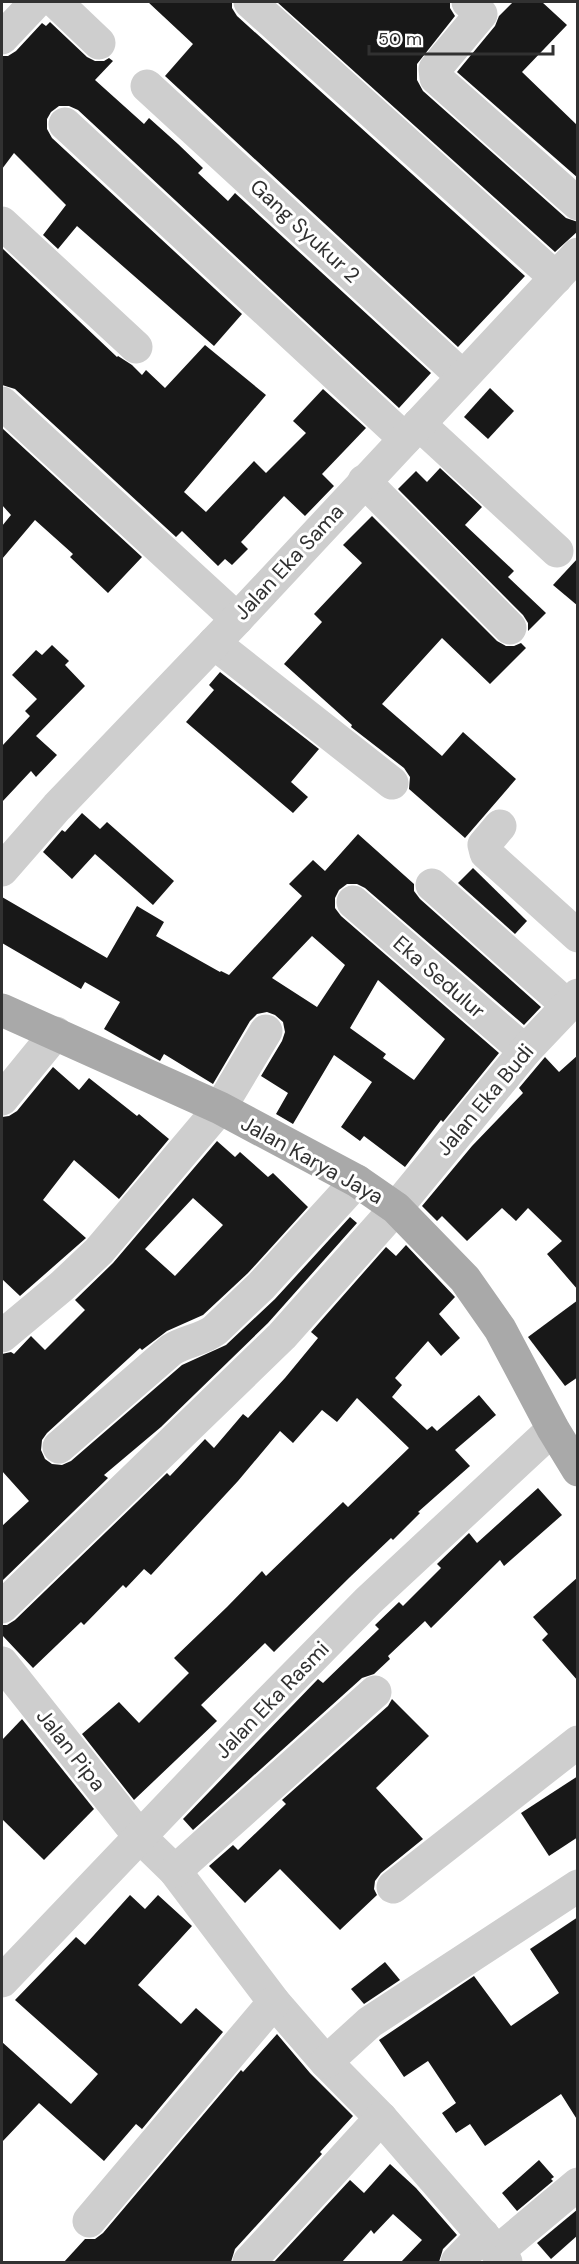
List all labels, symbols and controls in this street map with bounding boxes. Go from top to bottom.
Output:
scale bar [369,18,554,56]
text: 50 m [378,27,422,51]
street label: Gang Syukur 2 [244,173,366,289]
street label: Jalan Eka Sama [228,498,350,626]
street label: Eka Sedulur [387,929,491,1025]
street label: Jalan Eka Budi [430,1038,540,1162]
street label: Jalan Karya Jaya [236,1109,388,1211]
street label: Jalan Eka Rasmi [209,1635,335,1765]
street label: Jalan Pipa [30,1703,112,1797]

